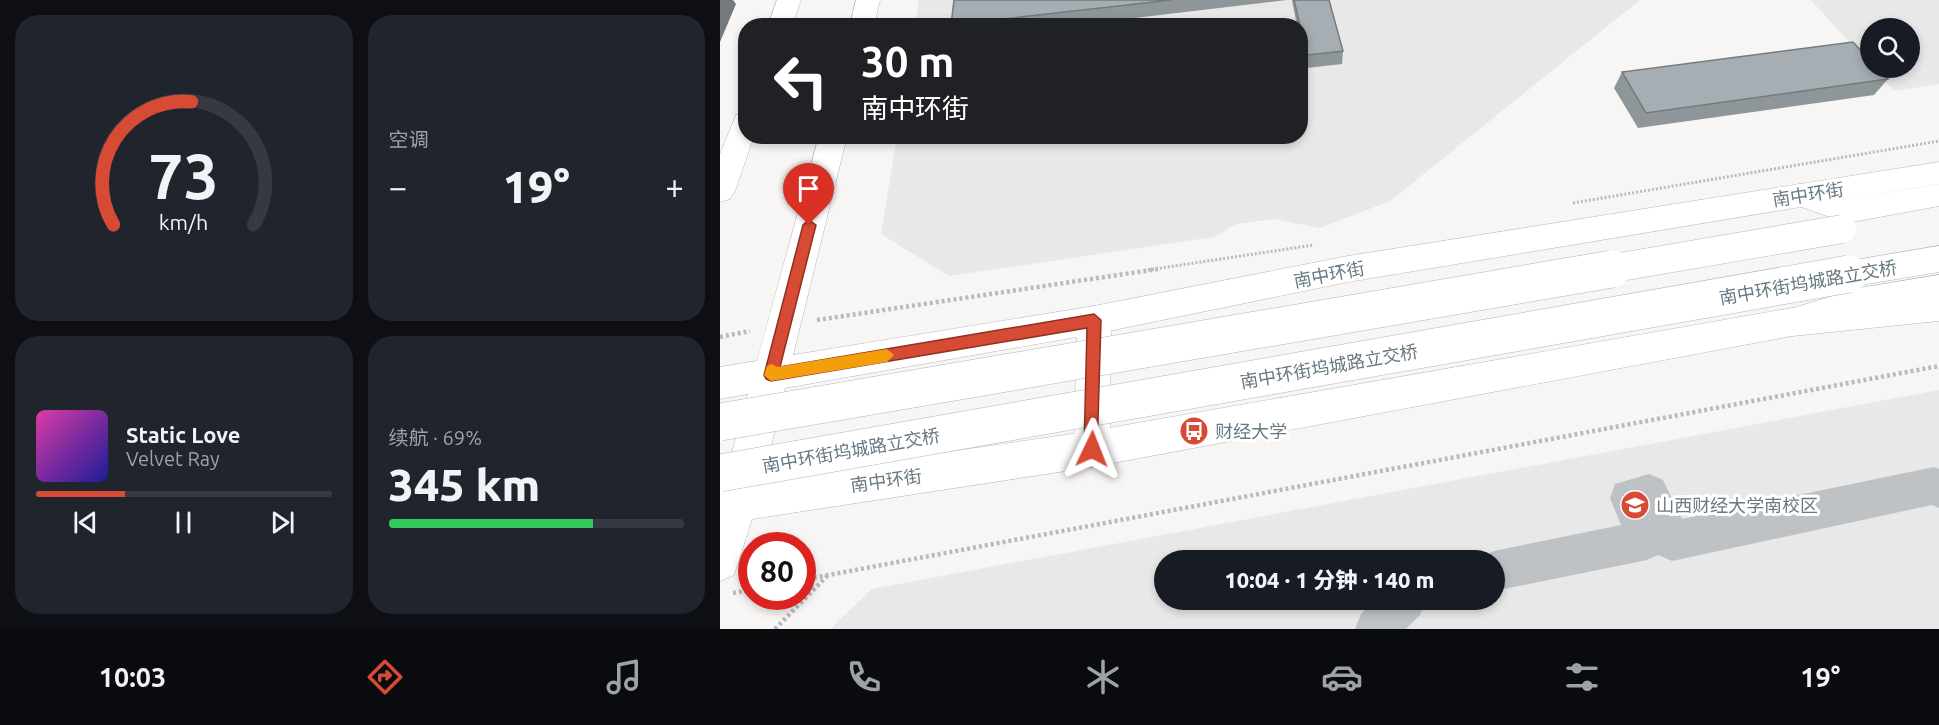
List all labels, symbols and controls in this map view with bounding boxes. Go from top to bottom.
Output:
map controls [1860,18,1920,78]
button: search [1860,18,1920,78]
text: 30 m [861,38,955,85]
icon: left [762,42,840,120]
text: 南中环街 [861,93,969,123]
text: 空调 [389,128,429,151]
text: 73 [149,141,219,211]
text: 19° [503,161,570,212]
pin [783,163,834,225]
text: − [389,168,407,205]
text: + [665,168,684,205]
icon: arrive [792,172,825,205]
street label: 南中环街 [1771,178,1845,210]
text: km/h [159,210,208,234]
street label: 南中环街 [1292,257,1366,291]
street label: 南中环街坞城路立交桥 [1718,257,1898,307]
street label: 南中环街坞城路立交桥 [1239,341,1419,391]
bus stop icon: 财经大学 [1178,415,1210,447]
position arrow [1060,417,1124,481]
place label: 财经大学 [1215,421,1287,441]
text: Static Love [126,422,241,447]
street label: 南中环街坞城路立交桥 [761,425,941,475]
text: 续航 · 69% [389,426,482,449]
text: Velvet Ray [126,447,220,470]
text: 345 km [389,459,540,510]
street label: 南中环街 [849,465,923,495]
school or university icon: 山西财经大学南校区 [1619,489,1651,521]
place label: 山西财经大学南校区 [1656,495,1818,515]
icon: previous [69,506,102,539]
icon: pause [167,506,200,539]
icon: next [266,506,299,539]
speed limit sign: 80 [738,532,816,610]
text: 10:04 · 1 分钟 · 140 m [1224,567,1435,592]
icon: directions [364,656,406,698]
icon: music [603,656,645,698]
icon: phone [843,656,885,698]
icon: climate [1082,656,1124,698]
icon: car [1321,656,1363,698]
icon: filters [1561,656,1603,698]
text: 10:03 [99,662,166,692]
text: 19° [1800,662,1840,692]

